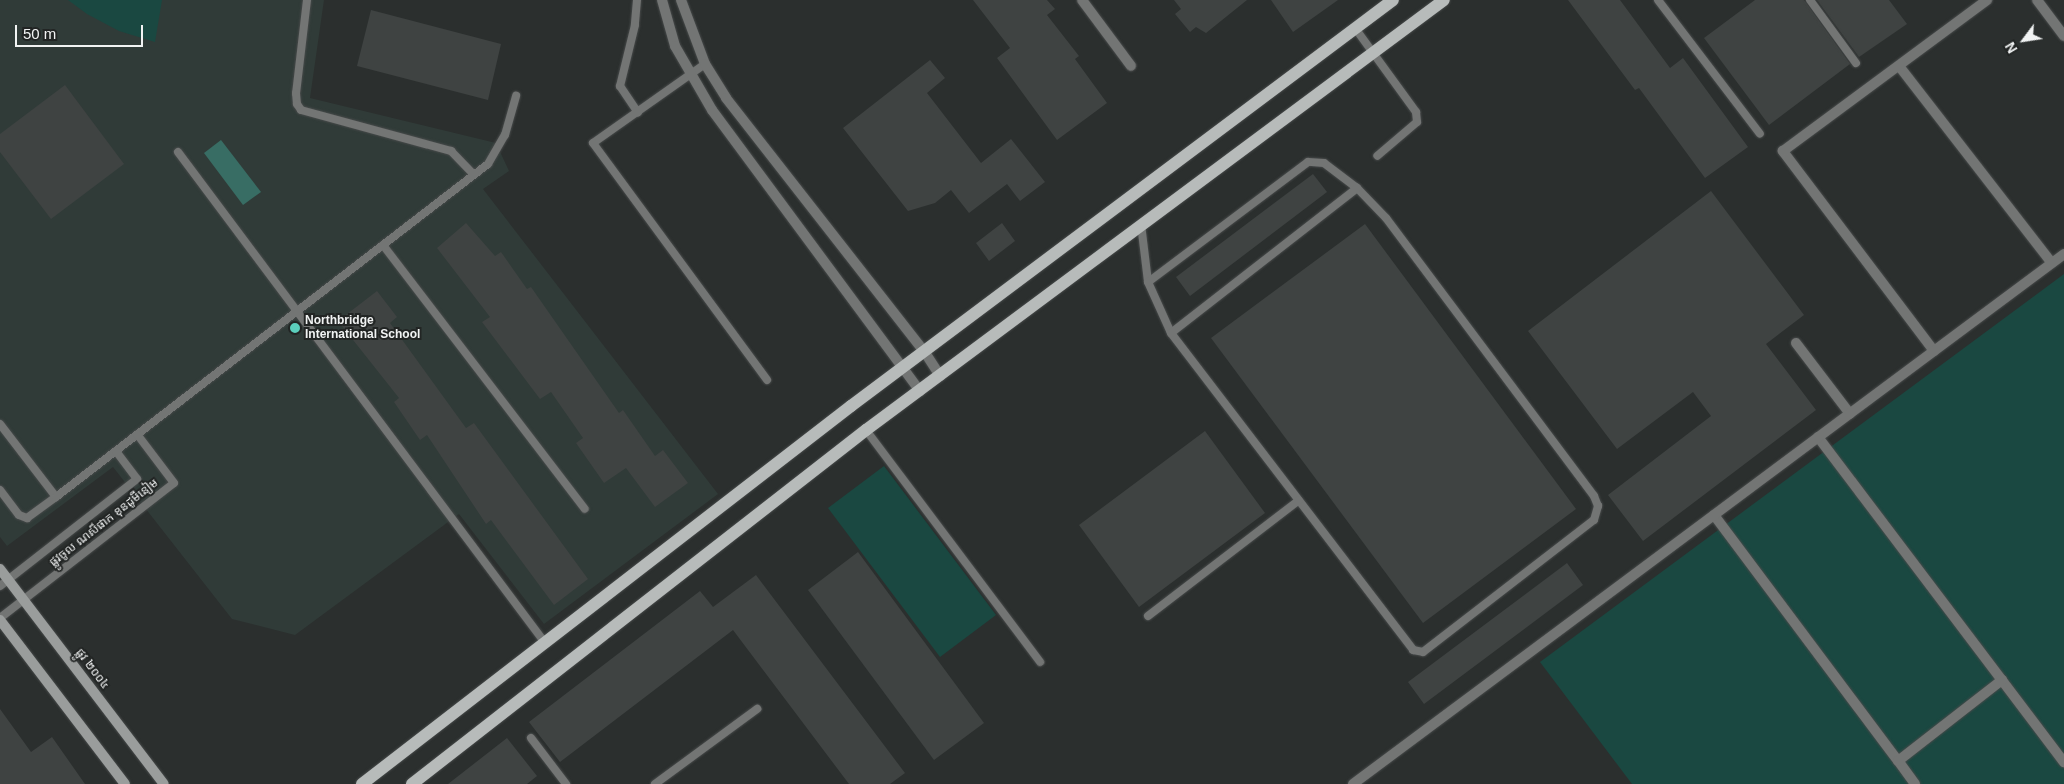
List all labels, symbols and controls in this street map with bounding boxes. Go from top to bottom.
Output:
scale bar [18,15,145,47]
north arrow [1999,15,2049,65]
text: 50 m [23,25,56,42]
text: N [2002,39,2021,56]
place label: Northbridge International School [305,314,420,342]
marker: Northbridge International School [289,322,301,334]
street label: ផ្លូវចូល ណស៏ផាក ខុនដូមីនៀម [47,476,161,570]
street label: ផ្លូវ ២០០៤ [72,646,112,692]

